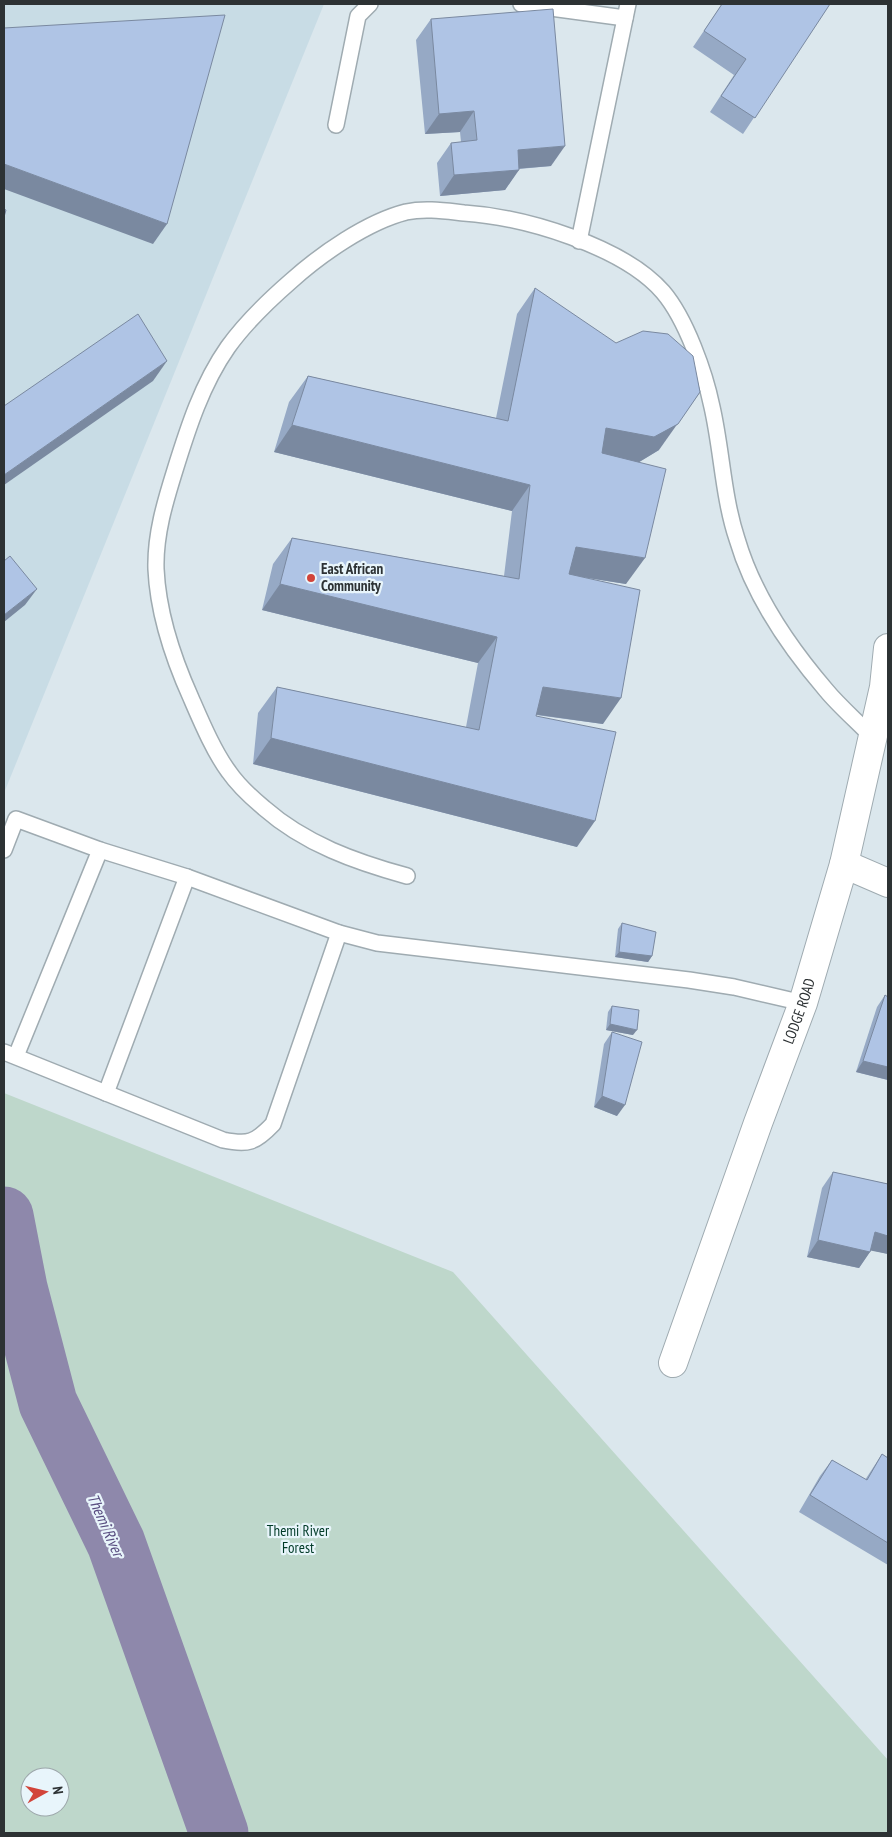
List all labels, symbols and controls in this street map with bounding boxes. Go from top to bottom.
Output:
place label: East African Community [321,559,384,595]
marker: East African Community [305,572,317,584]
street label: LODGE ROAD [779,976,819,1046]
water label: Themi River [83,1491,130,1562]
park label: Themi River Forest [267,1521,330,1557]
north arrow [20,1767,70,1817]
text: N [48,1785,67,1795]

